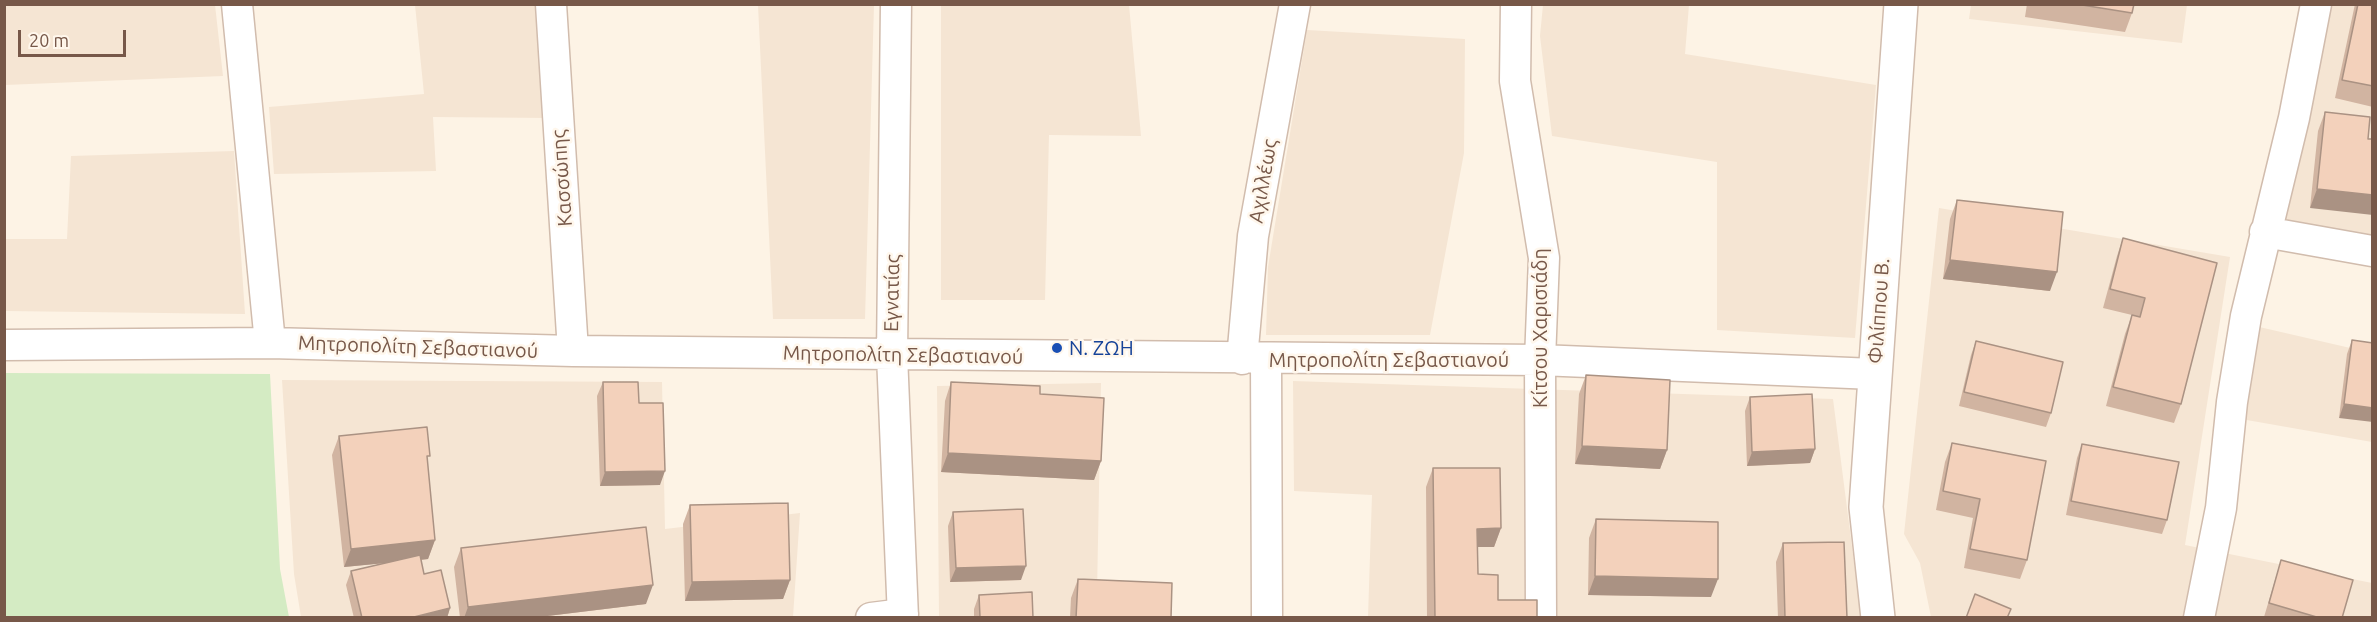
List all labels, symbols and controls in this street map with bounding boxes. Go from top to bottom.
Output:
scale bar [21,18,129,56]
text: 20 m [29,30,69,50]
street label: Κασσώπης [547,129,577,227]
street label: Αχιλλέως [1244,137,1282,225]
street label: Κίτσου Χαρισιάδη [1528,248,1552,408]
street label: Εγνατίας [879,254,905,332]
street label: Φιλίππου Β. [1863,257,1895,365]
street label: Μητροπολίτη Σεβαστιανού [297,331,539,363]
place label: Ν. ΖΩΗ [1069,336,1134,360]
street label: Μητροπολίτη Σεβαστιανού [783,341,1023,369]
marker: Ν. ΖΩΗ [1050,341,1064,355]
street label: Μητροπολίτη Σεβαστιανού [1269,348,1509,372]

